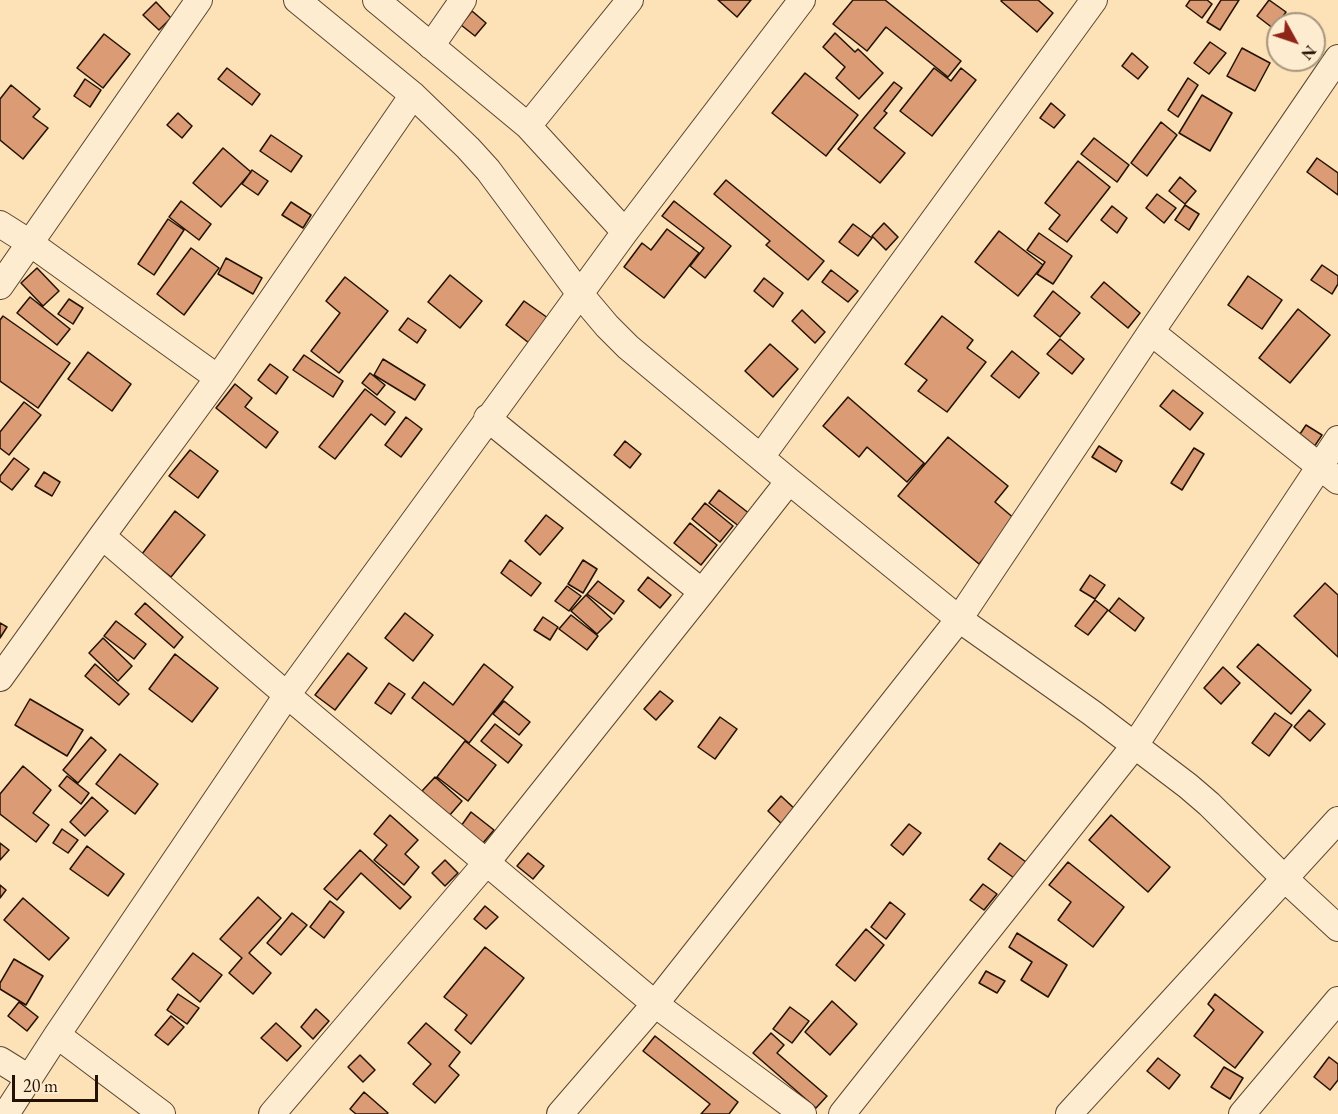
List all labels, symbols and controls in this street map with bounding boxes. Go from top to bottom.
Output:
north arrow [1266,12,1326,72]
text: N [1296,41,1321,64]
scale bar [15,1063,100,1101]
text: 20 m [23,1074,58,1097]

